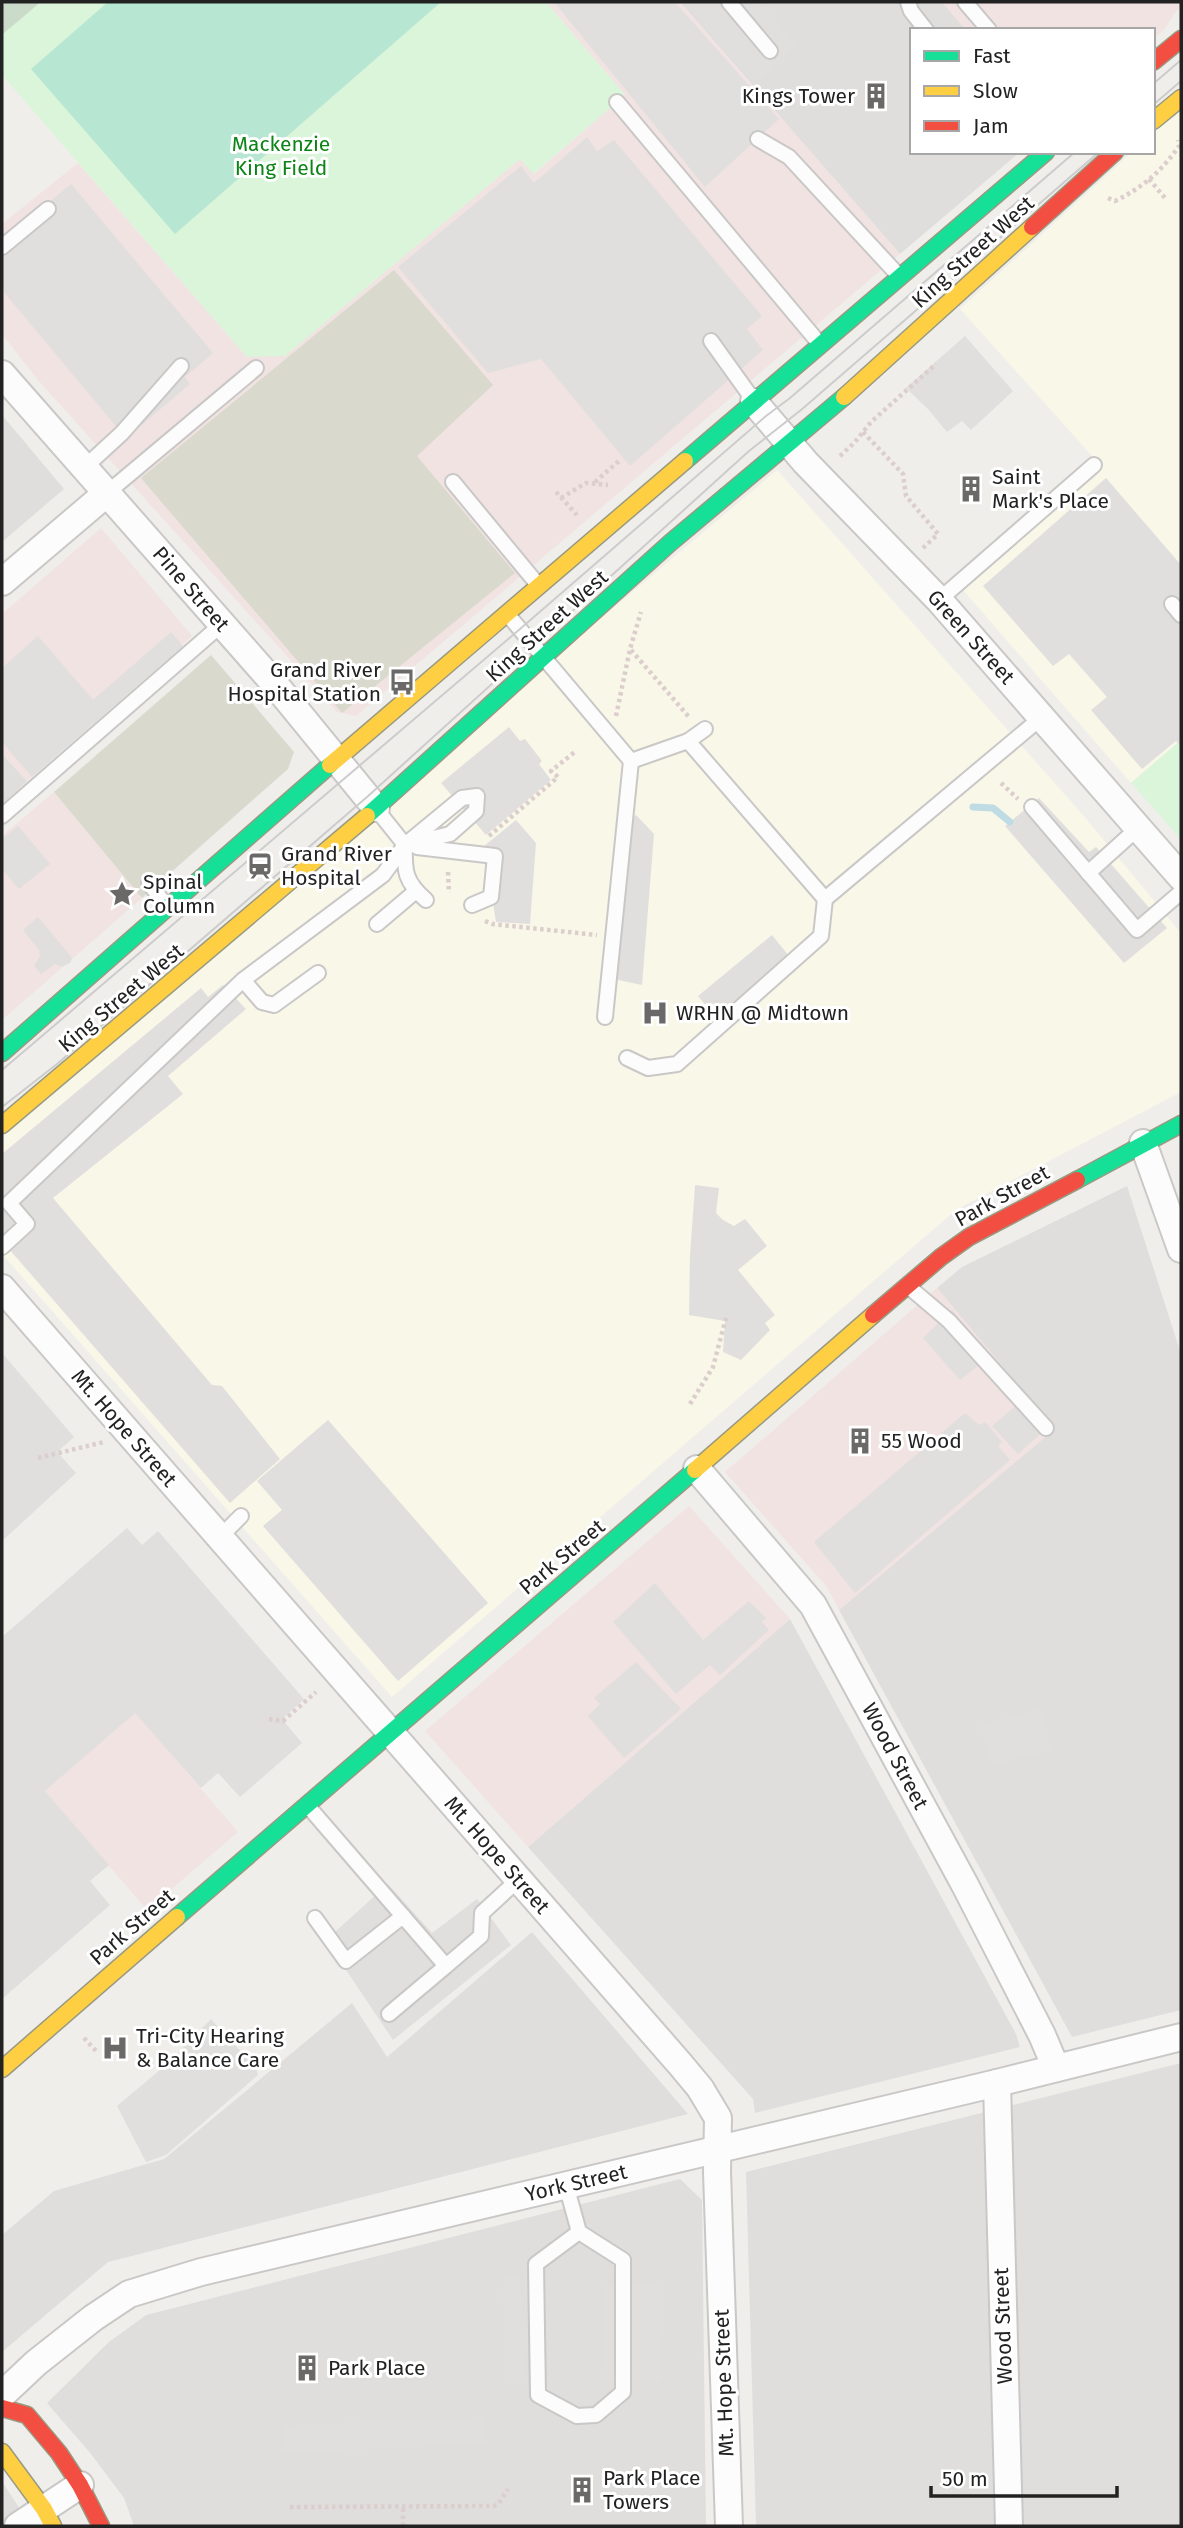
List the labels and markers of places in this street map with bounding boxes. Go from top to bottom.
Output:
building icon: Kings Tower [861,81,891,111]
place label: Kings Tower [742,83,855,109]
place label: Saint Mark's Place [992,464,1109,514]
building icon: Saint Mark's Place [956,474,986,504]
place label: Grand River Hospital Station [228,657,381,707]
bus stop icon: Grand River Hospital Station [387,667,417,697]
place label: Grand River Hospital [281,841,392,891]
station icon: Grand River Hospital [245,851,275,881]
place label: Spinal Column [143,869,215,919]
place icon: Spinal Column [107,879,137,909]
hospital icon: WRHN @ Midtown [640,998,670,1028]
place label: WRHN @ Midtown [676,1000,849,1026]
building icon: 55 Wood [845,1426,875,1456]
place label: 55 Wood [881,1428,962,1454]
place label: Tri-City Hearing & Balance Care [136,2023,284,2073]
hospital icon: Tri-City Hearing & Balance Care [100,2033,130,2063]
building icon: Park Place [292,2353,322,2383]
place label: Park Place [328,2355,425,2381]
place label: Park Place Towers [603,2465,700,2515]
building icon: Park Place Towers [567,2475,597,2505]

